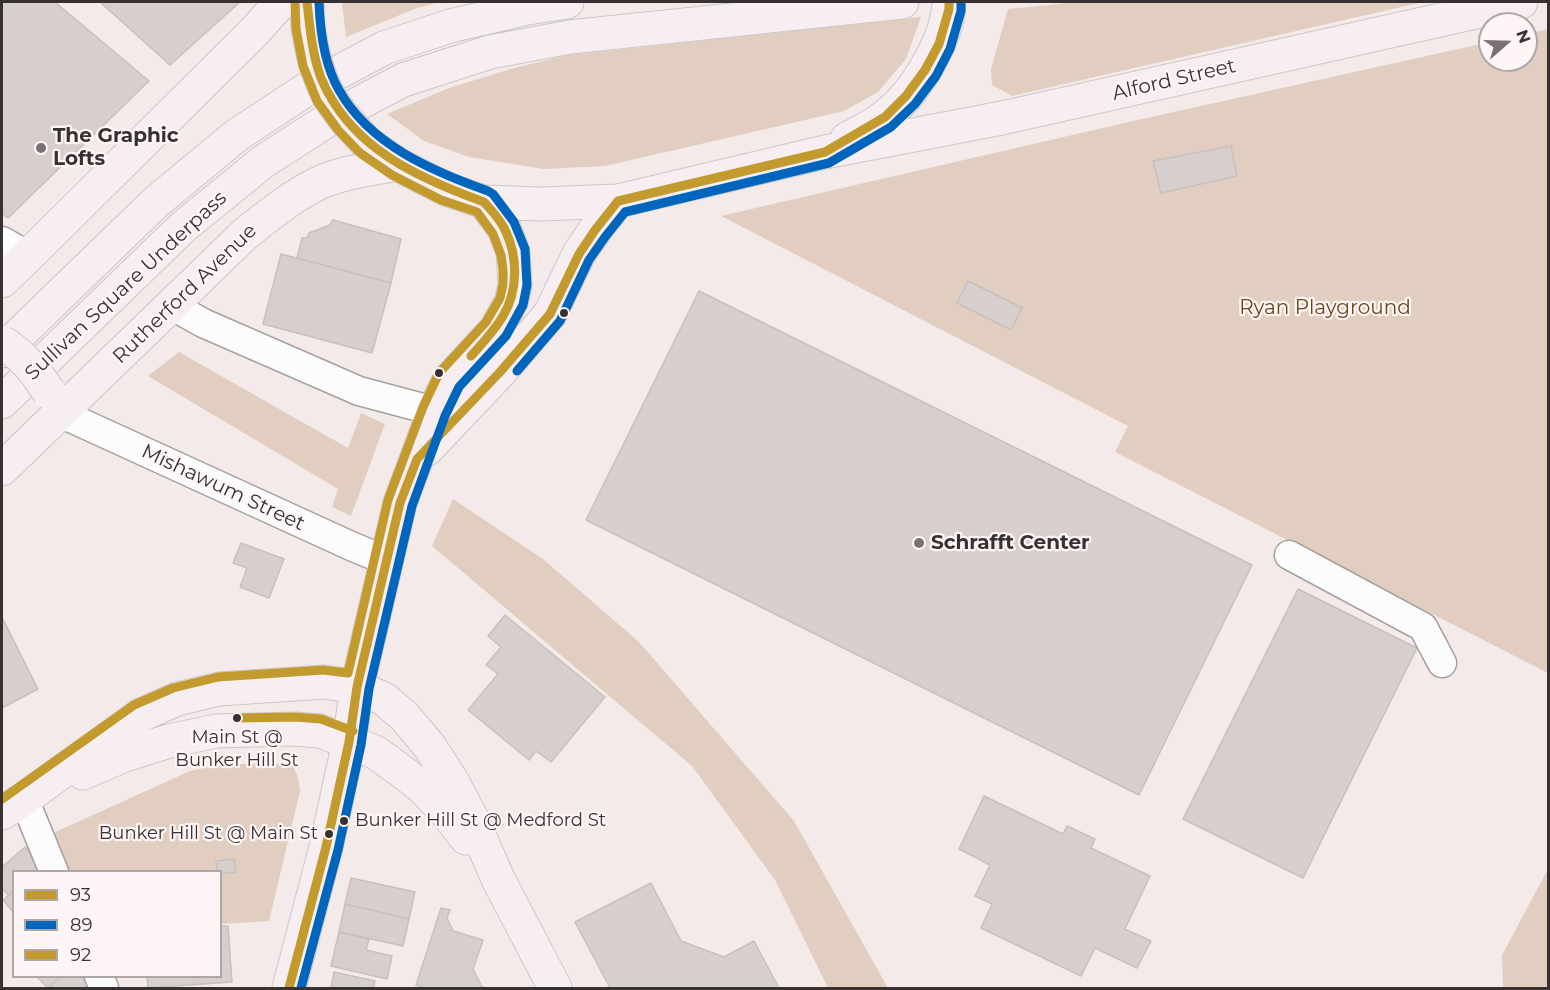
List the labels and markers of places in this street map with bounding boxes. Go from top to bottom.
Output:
place label: The Graphic Lofts [53,124,179,171]
marker: The Graphic Lofts [34,141,48,155]
unlabelled marker [558,307,570,319]
unlabelled marker [433,367,445,379]
place label: Schrafft Center [931,531,1090,555]
marker: Schrafft Center [912,536,926,550]
marker: Main St @ Bunker Hill St [231,712,243,724]
place label: Main St @ Bunker Hill St [175,727,299,770]
place label: Bunker Hill St @ Medford St [355,810,606,832]
marker: Bunker Hill St @ Medford St [338,815,350,827]
place label: Bunker Hill St @ Main St [99,823,318,845]
marker: Bunker Hill St @ Main St [323,828,335,840]

